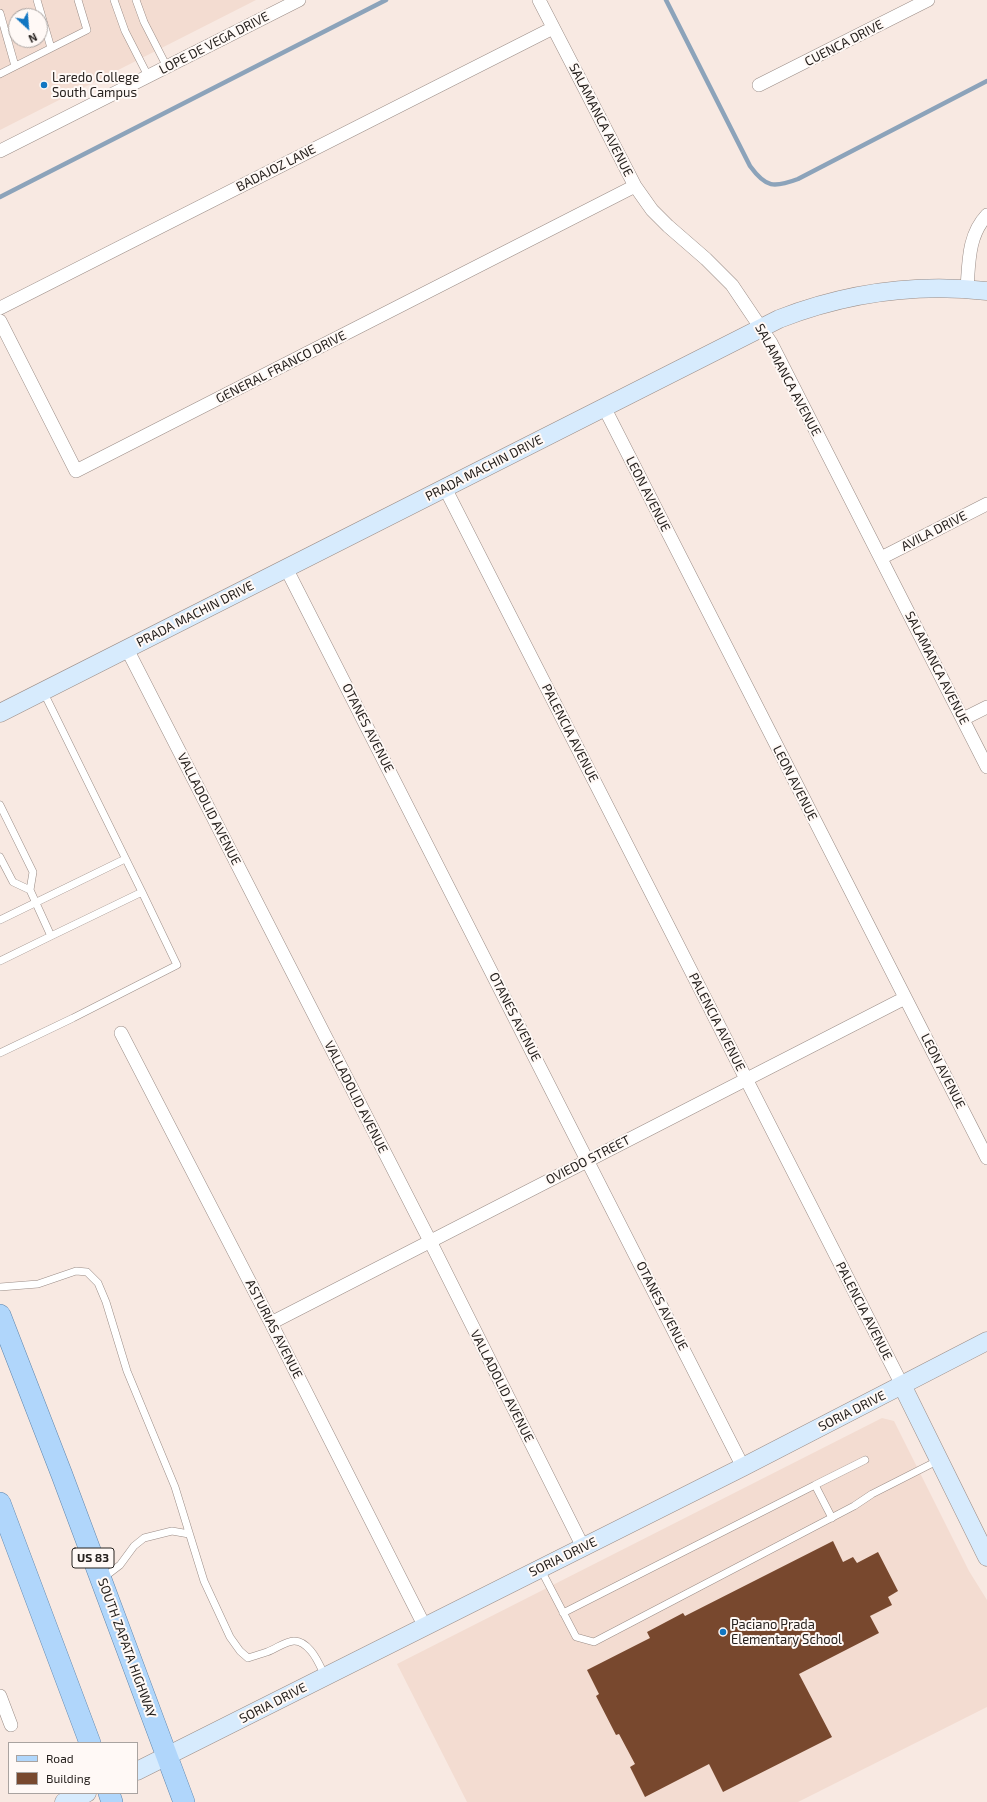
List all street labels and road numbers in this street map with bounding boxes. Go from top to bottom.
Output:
street label: LOPE DE VEGA DRIVE [156,9,272,77]
street label: CUENCA DRIVE [802,16,886,70]
street label: SALAMANCA AVENUE [566,61,636,179]
street label: BADAJOZ LANE [234,141,318,195]
street label: SALAMANCA AVENUE [752,321,824,439]
street label: GENERAL FRANCO DRIVE [213,327,349,407]
street label: PRADA MACHIN DRIVE [423,432,545,504]
street label: LEON AVENUE [622,454,674,534]
street label: AVILA DRIVE [898,508,970,554]
street label: PRADA MACHIN DRIVE [134,578,256,650]
street label: SALAMANCA AVENUE [902,609,972,727]
street label: OTANES AVENUE [339,681,397,775]
street label: PALENCIA AVENUE [538,681,602,785]
street label: LEON AVENUE [769,743,821,823]
street label: VALLADOLID AVENUE [174,750,244,868]
street label: OTANES AVENUE [486,970,544,1064]
street label: PALENCIA AVENUE [685,970,749,1074]
street label: LEON AVENUE [917,1031,969,1111]
street label: VALLADOLID AVENUE [321,1038,391,1156]
street label: OVIEDO STREET [543,1132,633,1188]
street label: OTANES AVENUE [633,1259,691,1353]
street label: PALENCIA AVENUE [832,1259,896,1363]
street label: ASTURIAS AVENUE [242,1277,306,1381]
street label: VALLADOLID AVENUE [467,1327,537,1445]
street label: SORIA DRIVE [816,1387,888,1435]
street label: SORIA DRIVE [526,1534,600,1580]
road number: US 83 [72,1548,114,1568]
street label: SOUTH ZAPATA HIGHWAY [94,1576,160,1720]
street label: SORIA DRIVE [237,1679,309,1727]

